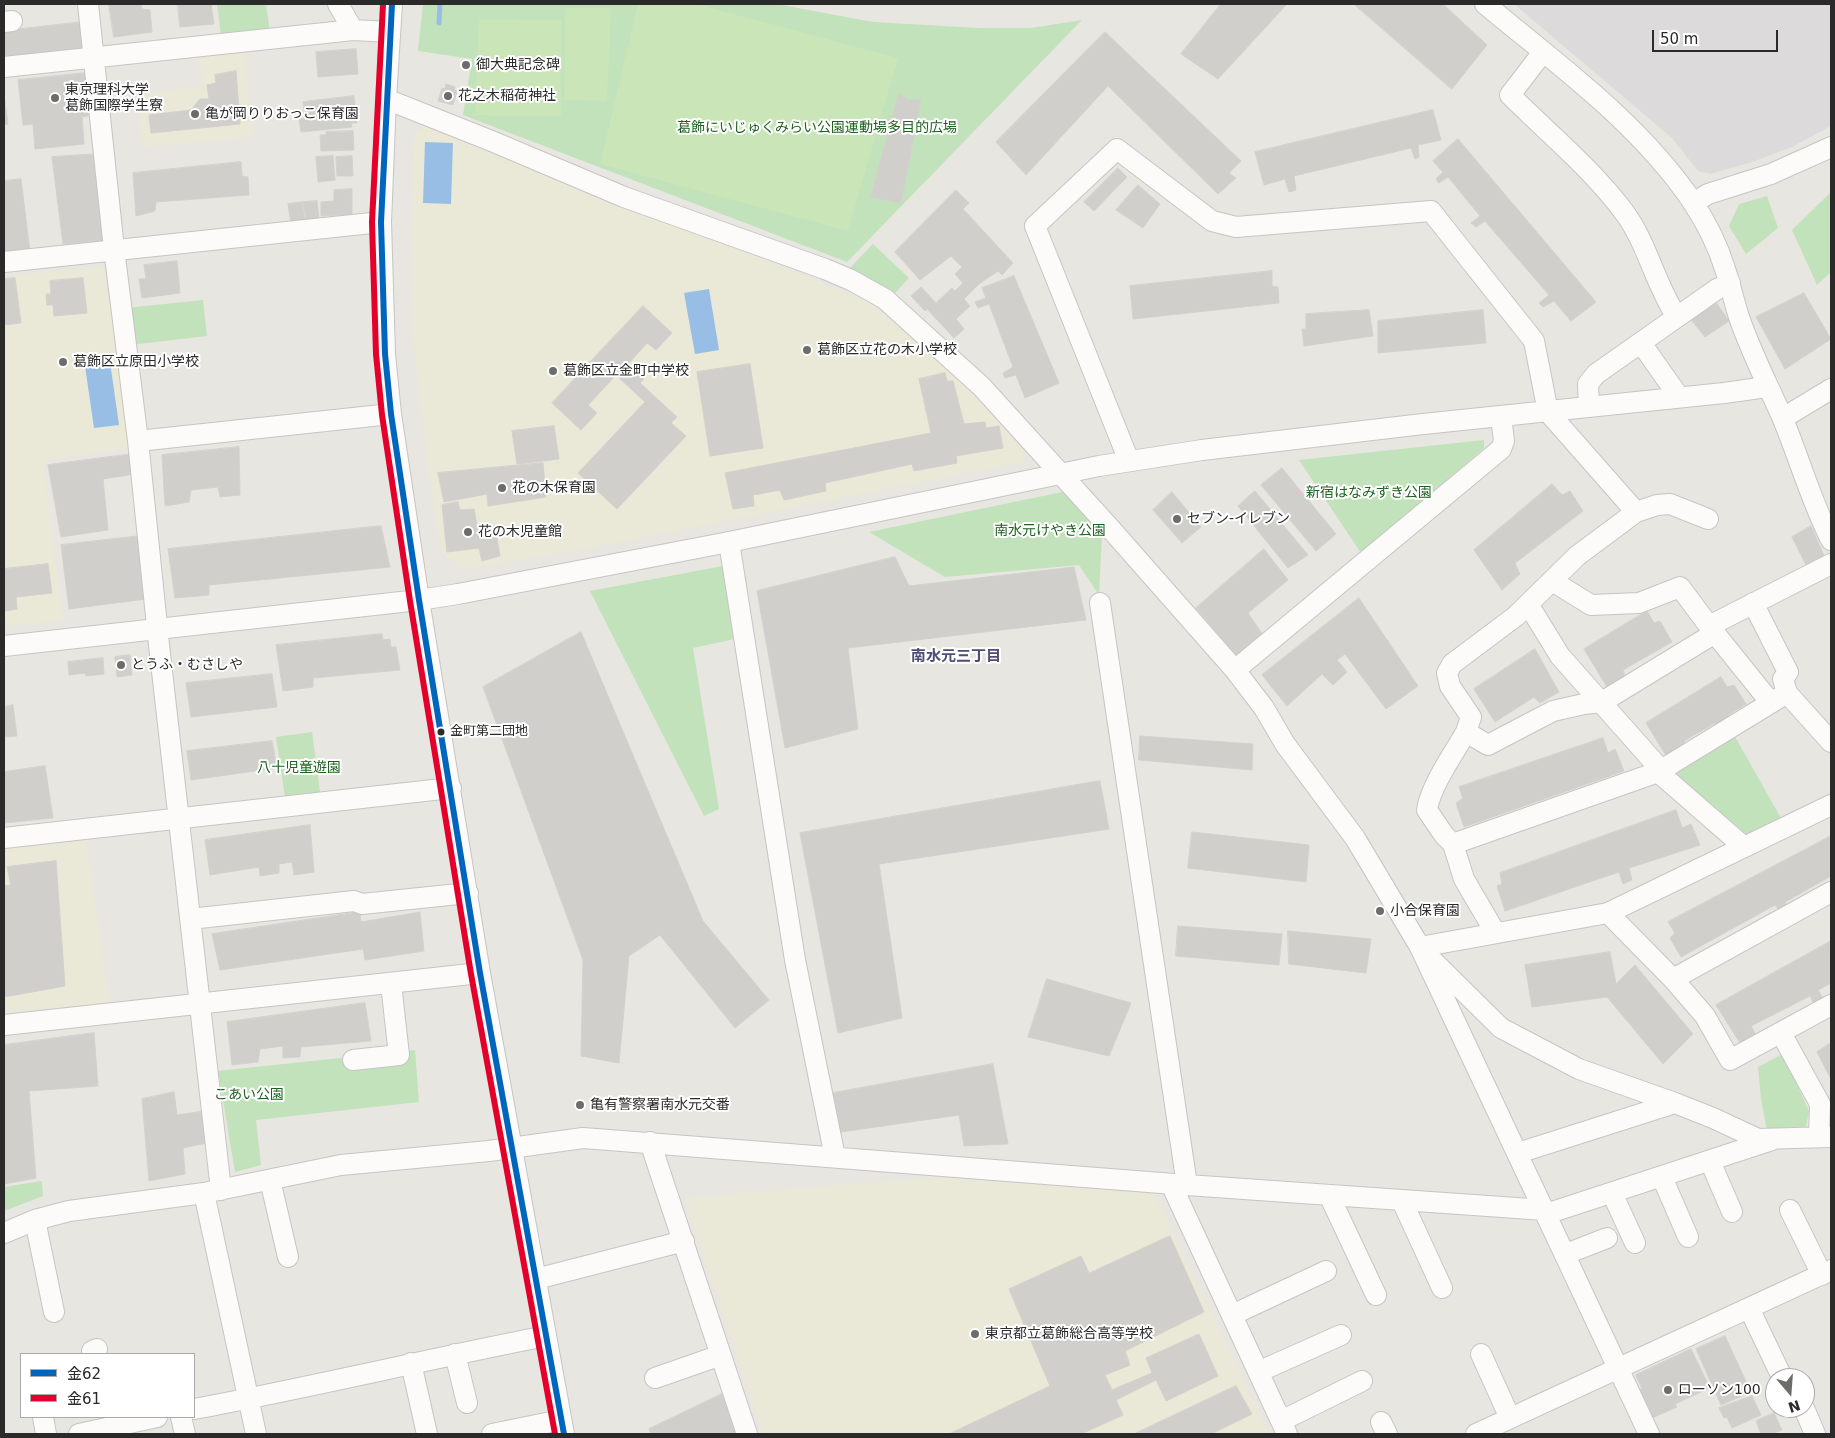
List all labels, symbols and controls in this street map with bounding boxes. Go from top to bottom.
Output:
scale bar [1655,20,1781,52]
text: 50 m [1660,30,1698,48]
place label: 御大典記念碑 [476,57,560,73]
marker: 御大典記念碑 [460,59,472,71]
place label: 東京理科大学 葛飾国際学生寮 [65,82,163,114]
place label: 花之木稲荷神社 [458,88,556,104]
marker: 花之木稲荷神社 [442,90,454,102]
marker: 東京理科大学 葛飾国際学生寮 [49,92,61,104]
place label: 亀が岡りりおっこ保育園 [205,106,359,122]
marker: 亀が岡りりおっこ保育園 [189,108,201,120]
park label: 葛飾にいじゅくみらい公園運動場多目的広場 [677,120,957,136]
place label: 葛飾区立花の木小学校 [817,342,957,358]
marker: 葛飾区立花の木小学校 [801,344,813,356]
place label: 葛飾区立原田小学校 [73,354,199,370]
marker: 葛飾区立原田小学校 [57,356,69,368]
place label: 葛飾区立金町中学校 [563,363,689,379]
marker: 葛飾区立金町中学校 [547,365,559,377]
place label: 花の木保育園 [512,480,596,496]
marker: 花の木保育園 [496,482,508,494]
park label: 新宿はなみずき公園 [1306,485,1432,501]
place label: セブン-イレブン [1187,511,1290,527]
marker: セブン-イレブン [1171,513,1183,525]
park label: 南水元けやき公園 [994,523,1106,539]
place label: 花の木児童館 [478,524,562,540]
marker: 花の木児童館 [462,526,474,538]
district label: 南水元三丁目 [911,648,1001,666]
place label: とうふ・むさしや [131,657,243,673]
marker: とうふ・むさしや [115,659,127,671]
place label: 金町第二団地 [450,724,528,740]
marker: 金町第二団地 [436,727,446,737]
park label: 八十児童遊園 [257,760,341,776]
place label: 小合保育園 [1390,903,1460,919]
marker: 小合保育園 [1374,905,1386,917]
park label: こあい公園 [214,1087,284,1103]
place label: 亀有警察署南水元交番 [590,1097,730,1113]
marker: 亀有警察署南水元交番 [574,1099,586,1111]
place label: 東京都立葛飾総合高等学校 [985,1326,1153,1342]
marker: 東京都立葛飾総合高等学校 [969,1328,981,1340]
legend [20,1353,195,1418]
text: 金62 [67,1365,101,1383]
north arrow [1765,1368,1815,1418]
place label: ローソン100 [1678,1382,1761,1398]
marker: ローソン100 [1662,1384,1674,1396]
text: 金61 [67,1390,101,1408]
text: N [1786,1397,1802,1416]

